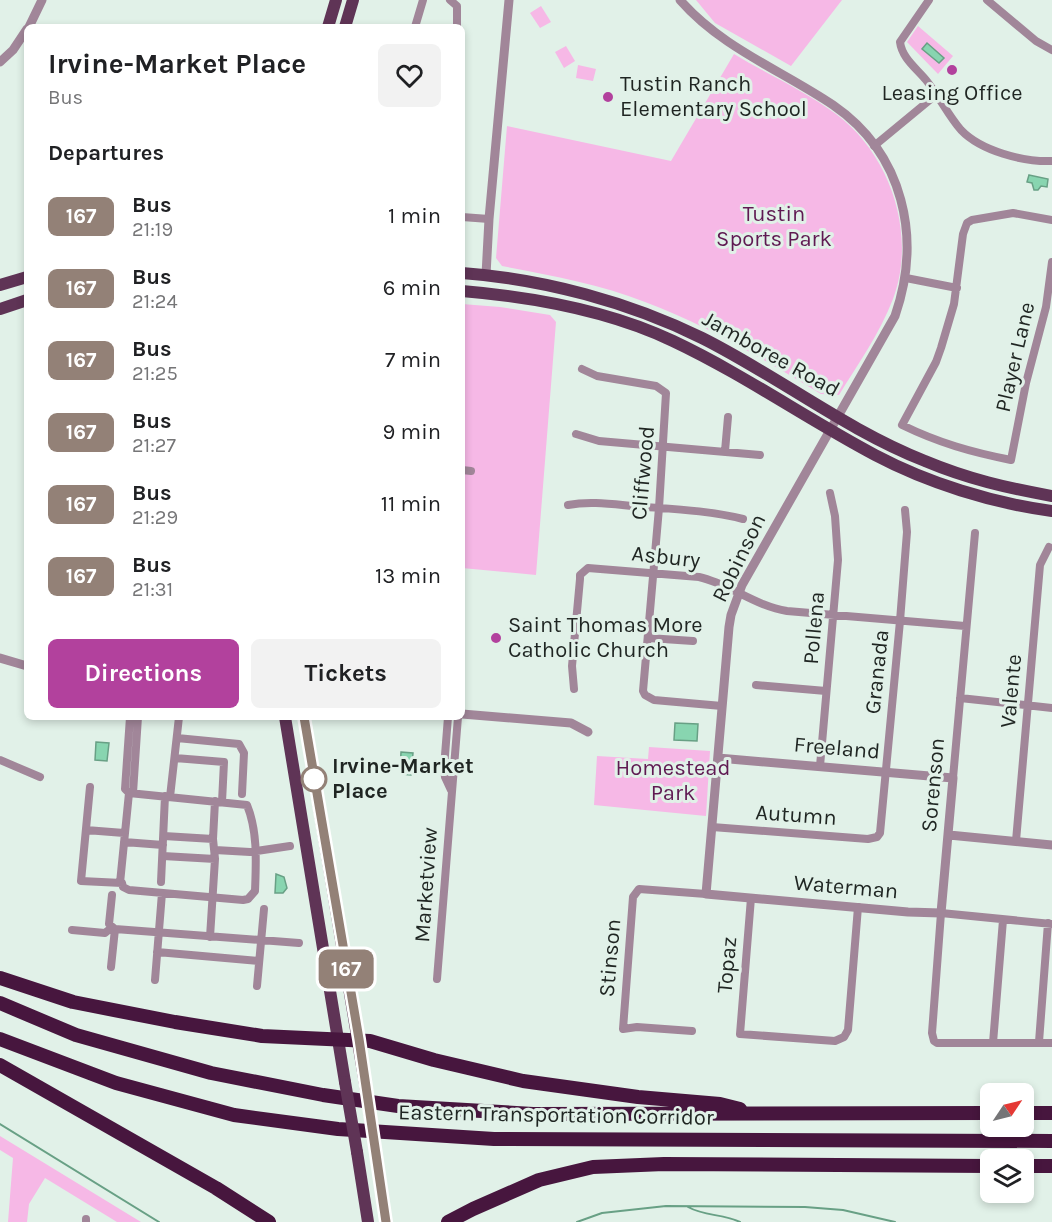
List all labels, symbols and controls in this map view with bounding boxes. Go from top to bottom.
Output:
button: heart [378,44,441,107]
text: Irvine-Market Place [48,47,306,80]
marker: Leasing Office [945,63,959,77]
place label: Tustin Ranch Elementary School [620,71,807,122]
place label: Leasing Office [881,80,1023,106]
text: Bus [48,86,83,109]
marker: Tustin Ranch Elementary School [601,90,615,104]
text: Departures [48,140,164,166]
text: Bus [132,192,172,218]
park label: Tustin Sports Park [716,201,832,252]
text: 1 min [388,203,441,229]
text: 167 [66,204,96,228]
text: 21:19 [132,218,173,241]
text: Bus [132,264,172,290]
text: 6 min [383,275,441,301]
text: 167 [66,276,96,300]
text: 21:24 [132,290,178,313]
street label: Player Lane [990,299,1040,415]
street label: Jamboree Road [698,306,844,402]
text: Bus [132,336,172,362]
text: 7 min [385,347,441,373]
text: 167 [66,348,96,372]
text: 21:25 [132,362,178,385]
text: Bus [132,408,172,434]
text: 9 min [383,419,441,445]
text: 167 [66,420,96,444]
street label: Cliffwood [626,425,660,521]
text: 21:27 [132,434,176,457]
text: Bus [132,480,172,506]
text: 11 min [381,491,441,517]
text: 167 [66,492,96,516]
text: 21:29 [132,506,178,529]
street label: Robinson [706,510,772,606]
street label: Asbury [630,540,702,574]
text: Bus [132,552,172,578]
text: 13 min [375,563,441,589]
text: 167 [66,564,96,588]
text: 21:31 [132,578,173,601]
street label: Pollena [798,590,830,666]
place label: Saint Thomas More Catholic Church [508,612,702,663]
street label: Granada [860,628,894,716]
marker: Saint Thomas More Catholic Church [489,631,503,645]
button: Directions [48,639,239,708]
button: Tickets [251,639,441,708]
street label: Valente [995,653,1027,729]
street label: Freeland [793,731,881,765]
street label: Sorenson [916,737,950,833]
place label: Irvine-Market Place [332,753,474,804]
park label: Homestead Park [616,755,730,806]
marker: Irvine-Market Place [301,766,327,792]
street label: Autumn [754,799,838,831]
street label: Marketview [409,826,443,944]
street label: Waterman [793,869,899,905]
street label: Stinson [594,918,626,998]
street label: Topaz [712,936,742,994]
line badge: 167 [312,950,380,988]
text: 167 [331,957,361,981]
north arrow [980,1083,1034,1137]
map controls [980,1083,1034,1203]
street label: Eastern Transportation Corridor [398,1099,714,1131]
button: layers [980,1149,1034,1203]

